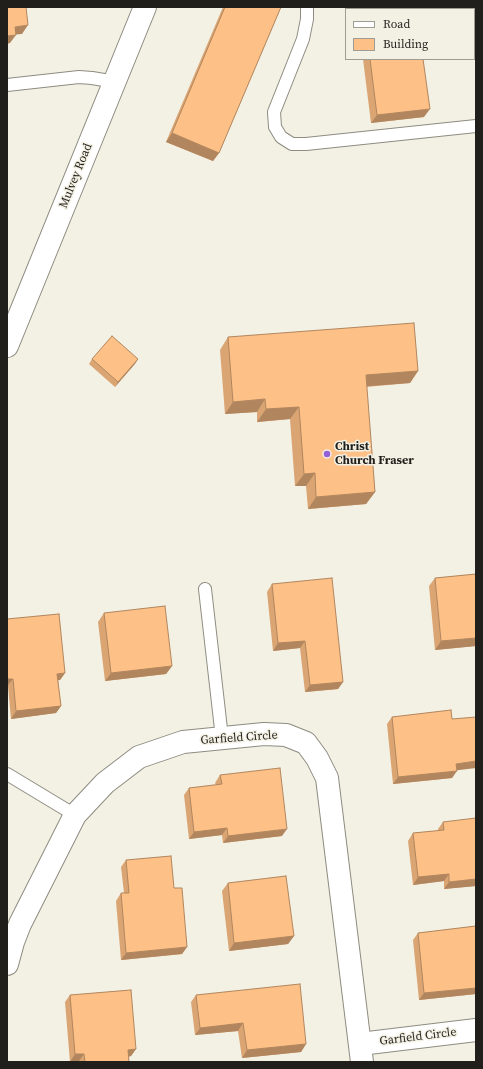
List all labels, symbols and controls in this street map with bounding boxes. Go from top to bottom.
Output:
legend [345,8,475,60]
text: Road [383,16,410,32]
text: Building [383,36,428,52]
street label: Mulvey Road [56,141,96,211]
place label: Christ Church Fraser [335,440,414,468]
marker: Christ Church Fraser [322,449,332,459]
street label: Garfield Circle [200,728,278,748]
street label: Garfield Circle [379,1025,457,1049]

